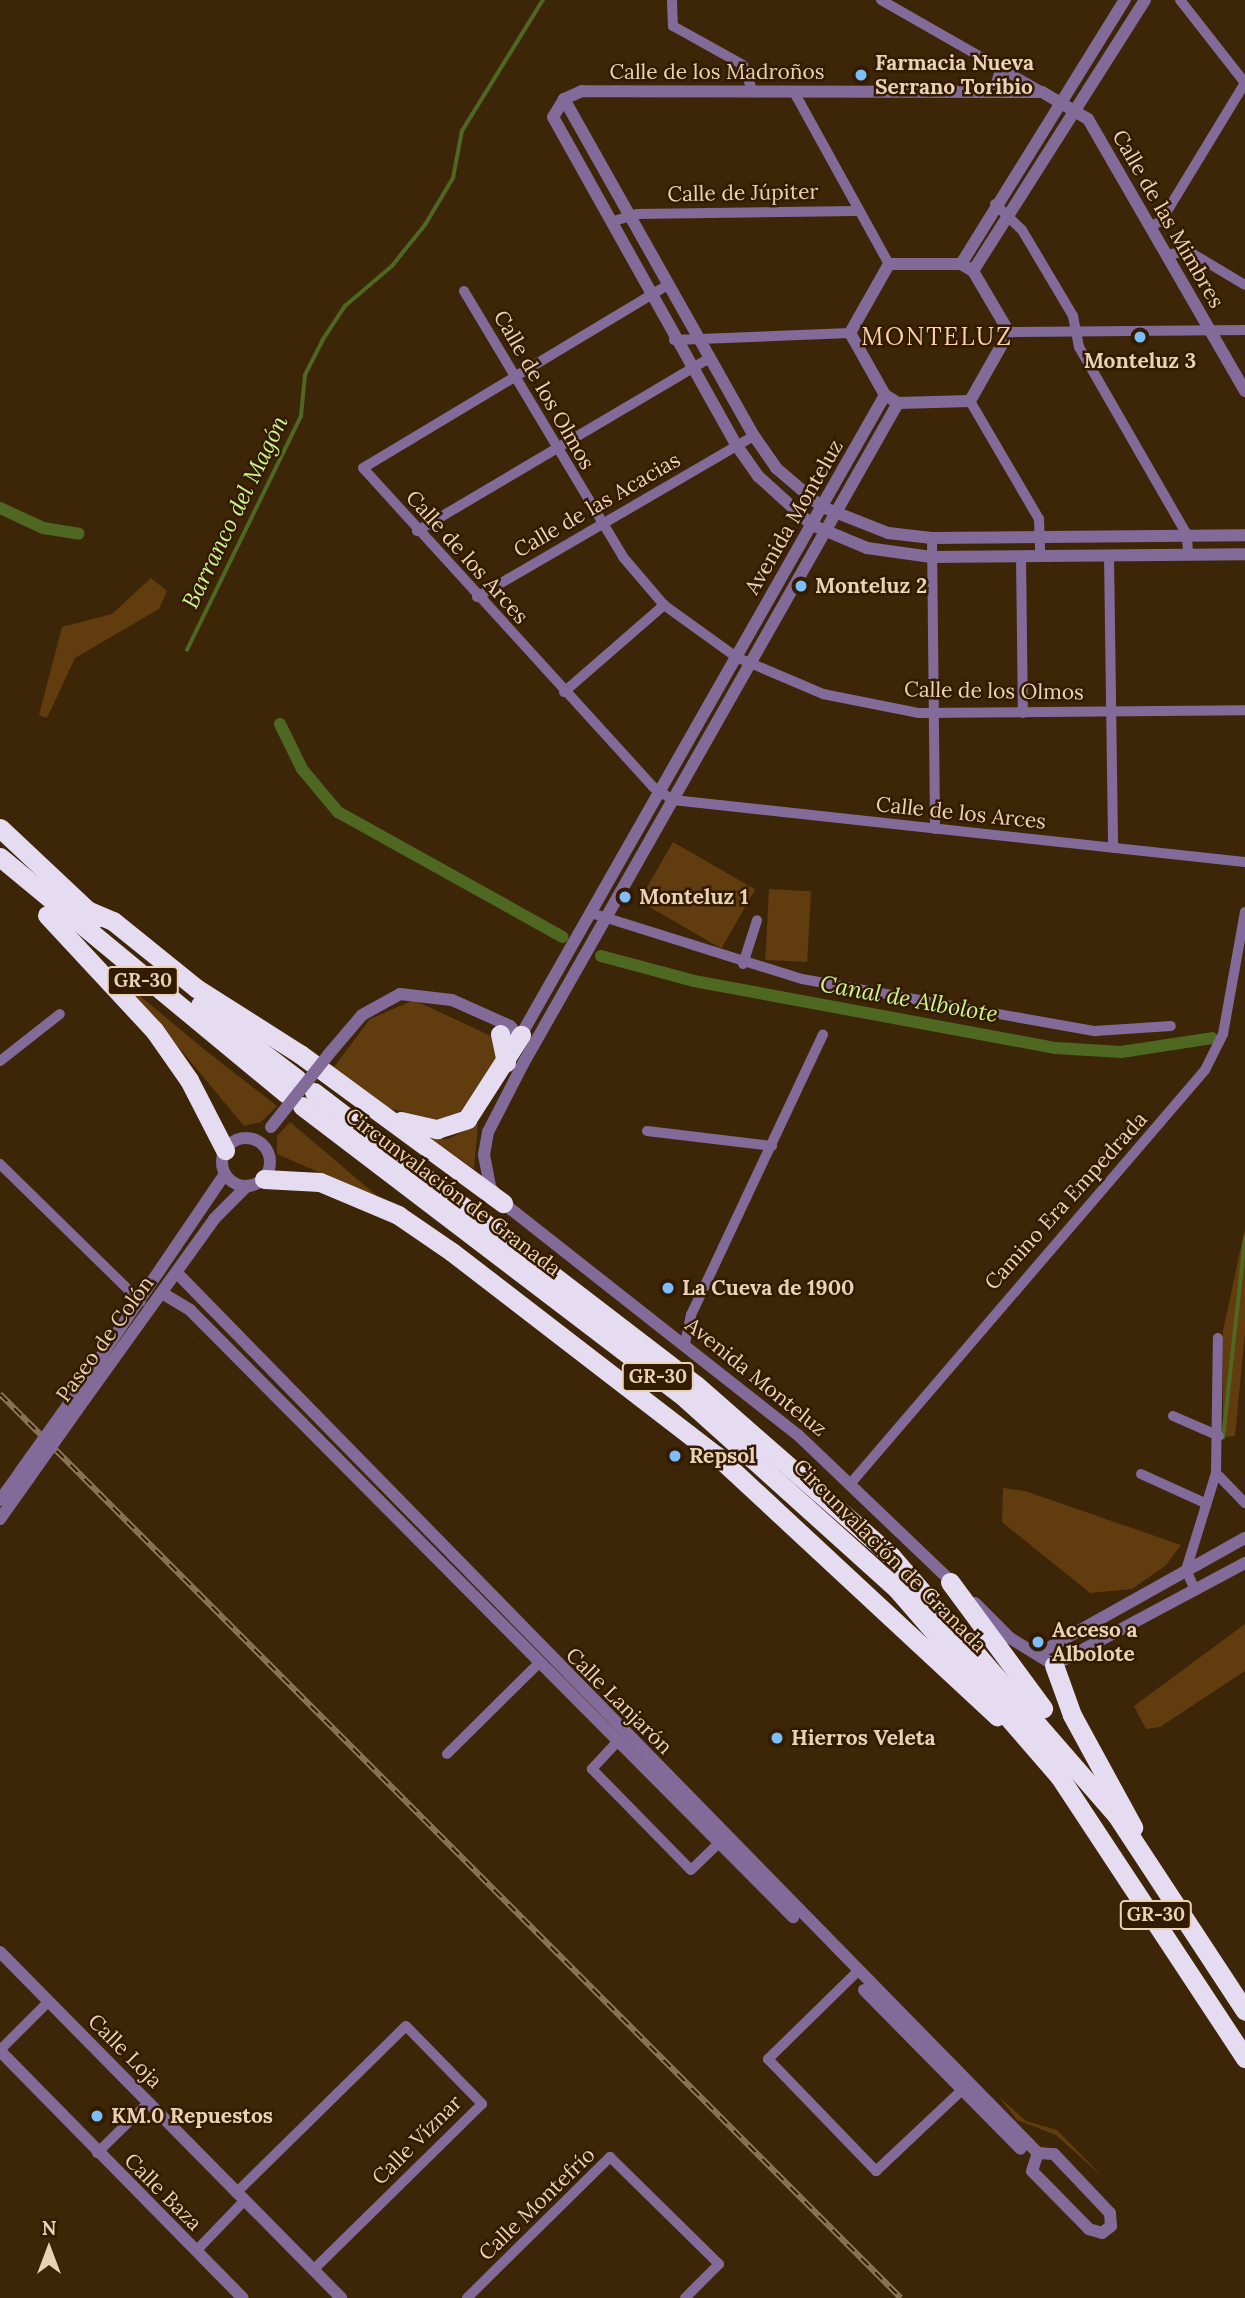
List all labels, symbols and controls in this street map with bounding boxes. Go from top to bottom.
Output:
place label: Farmacia Nueva Serrano Toribio [875,50,1034,100]
street label: Calle de los Madroños [609,59,825,85]
marker: Farmacia Nueva Serrano Toribio [853,67,869,83]
street label: Calle de las Mimbres [1107,126,1229,312]
street label: Calle de Júpiter [667,179,819,207]
street label: Calle de los Olmos [488,306,600,474]
district label: MONTELUZ [862,323,1012,351]
marker: Monteluz 3 [1132,329,1148,345]
place label: Monteluz 3 [1084,348,1196,374]
water label: Barranco del Magón [176,411,294,613]
street label: Avenida Monteluz [739,435,849,599]
street label: Calle de las Acacias [509,447,685,563]
street label: Calle de los Arces [400,485,534,629]
place label: Monteluz 2 [815,573,927,599]
marker: Monteluz 2 [793,578,809,594]
street label: Calle de los Olmos [904,677,1084,705]
street label: Calle de los Arces [875,792,1047,834]
place label: Monteluz 1 [639,884,748,910]
marker: Monteluz 1 [617,889,633,905]
road number: GR-30 [106,965,180,996]
water label: Canal de Albolote [818,970,1000,1028]
street label: Circunvalación de Granada [340,1103,566,1281]
street label: Camino Era Empedrada [980,1107,1152,1295]
street label: Paseo de Colón [51,1271,159,1407]
place label: La Cueva de 1900 [682,1275,854,1301]
marker: La Cueva de 1900 [660,1280,676,1296]
street label: Avenida Monteluz [680,1312,832,1442]
road number: GR-30 [621,1362,695,1392]
place label: Repsol [689,1443,756,1469]
marker: Repsol [667,1448,683,1464]
street label: Circunvalación de Granada [788,1454,992,1658]
place label: Acceso a Albolote [1052,1617,1137,1667]
marker: Acceso a Albolote [1030,1634,1046,1650]
street label: Calle Lanjarón [561,1643,677,1759]
place label: Hierros Veleta [791,1725,935,1751]
marker: Hierros Veleta [769,1730,785,1746]
road number: GR-30 [1119,1899,1193,1930]
street label: Calle Loja [83,2009,167,2093]
street label: Calle Víznar [367,2090,467,2190]
place label: KM.0 Repuestos [111,2103,273,2129]
marker: KM.0 Repuestos [89,2108,105,2124]
street label: Calle Montefrío [474,2142,600,2266]
street label: Calle Baza [119,2148,207,2236]
north arrow [14,2214,84,2284]
text: N [42,2216,56,2240]

